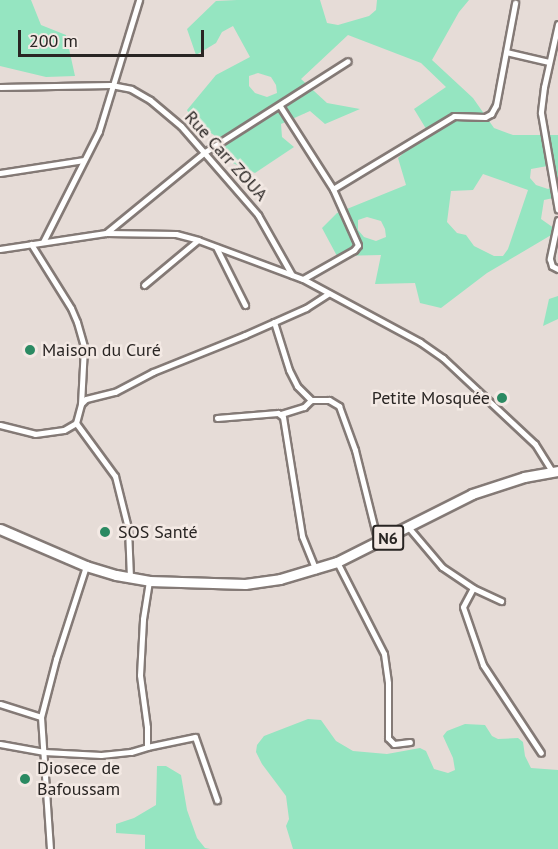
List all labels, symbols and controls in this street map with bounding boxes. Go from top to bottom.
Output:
scale bar [21,18,207,56]
text: 200 m [29,29,78,52]
street label: Rue Carr ZOUA [180,106,272,206]
place label: Maison du Curé [42,339,161,361]
marker: Maison du Curé [23,343,37,357]
place label: Petite Mosquée [372,387,490,409]
marker: Petite Mosquée [495,391,509,405]
place label: SOS Santé [118,521,198,543]
marker: SOS Santé [96,523,114,541]
road number: N6 [372,525,404,551]
place label: Diosece de Bafoussam [37,758,120,800]
marker: Diosece de Bafoussam [18,772,32,786]

